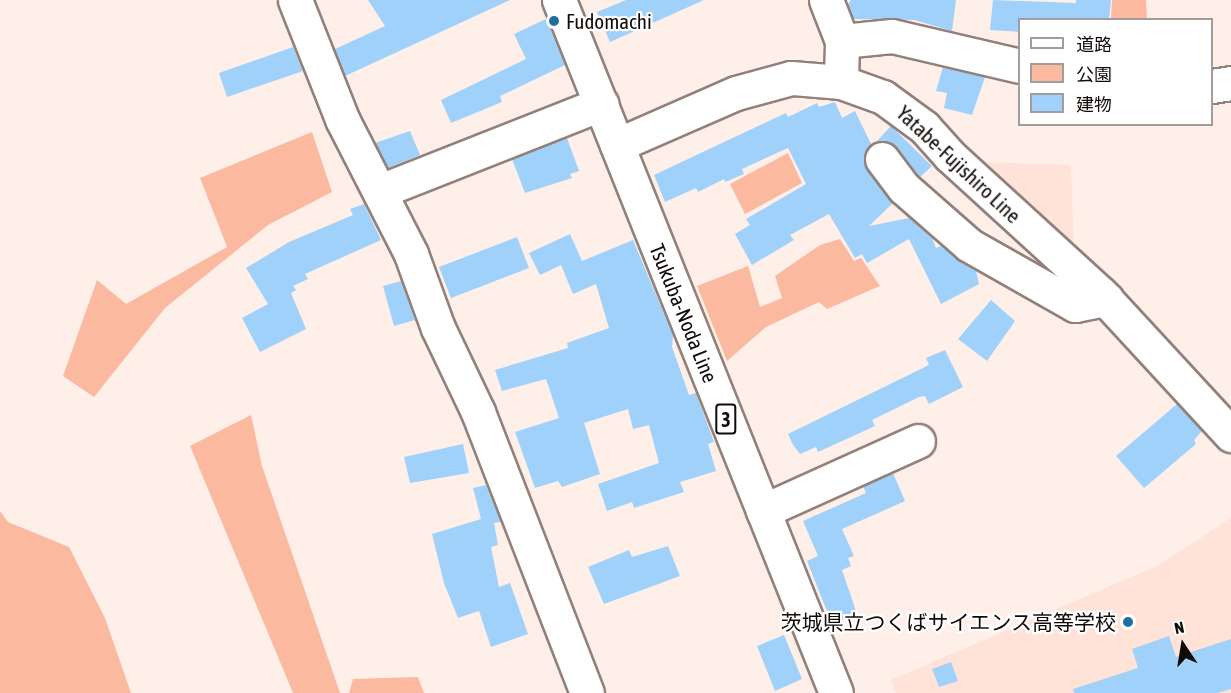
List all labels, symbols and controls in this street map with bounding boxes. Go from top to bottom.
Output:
place label: Fudomachi [566,8,652,34]
marker: Fudomachi [547,14,561,28]
legend [1018,18,1213,126]
text: 道路 [1076,34,1112,55]
text: 公園 [1076,64,1112,85]
text: 建物 [1076,94,1112,115]
street label: Yatabe-Fujishiro Line [892,100,1026,228]
street label: Tsukuba-Noda Line [645,240,723,386]
road number: 3 [714,402,738,436]
place label: 茨城県立つくばサイエンス高等学校 [780,609,1116,635]
marker: 茨城県立つくばサイエンス高等学校 [1121,615,1135,629]
north arrow [1153,615,1213,675]
text: N [1173,618,1186,637]

